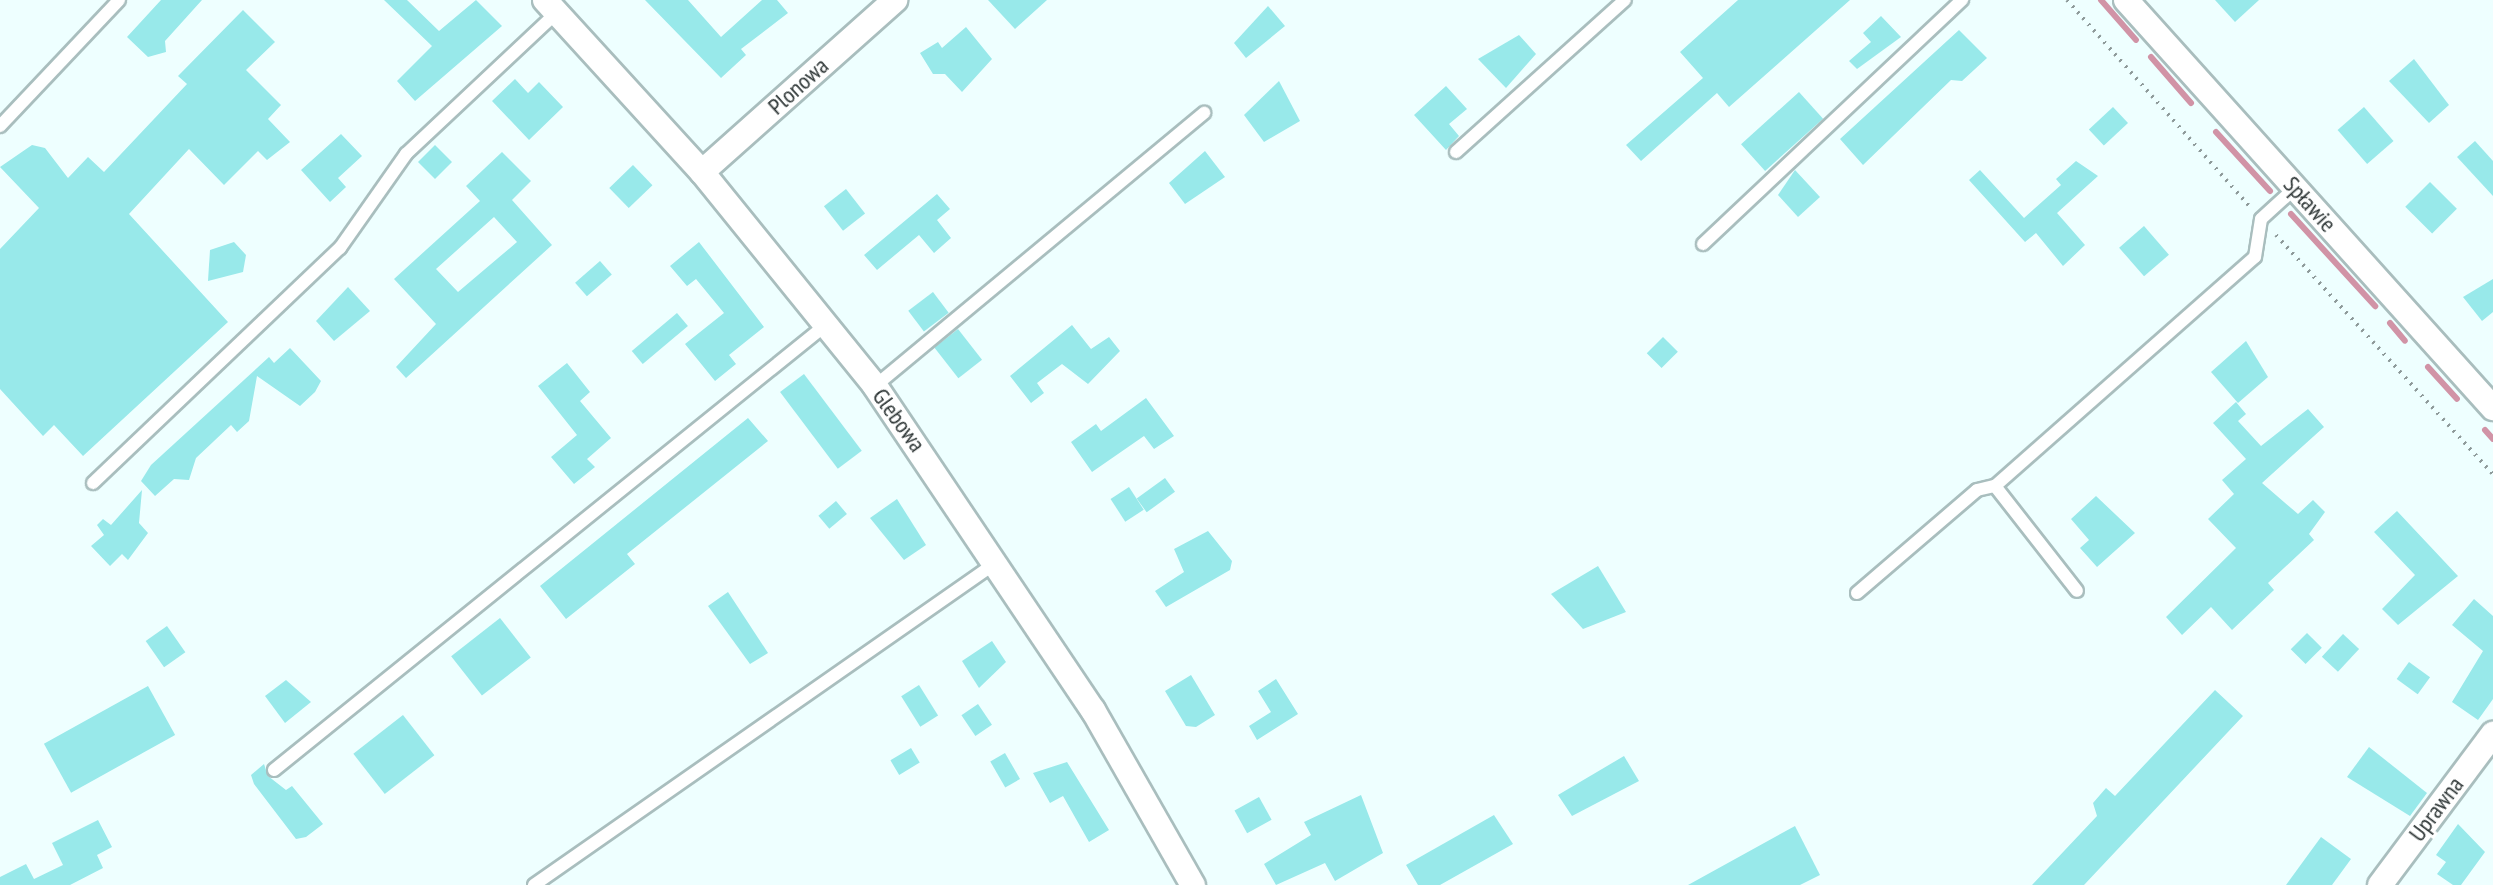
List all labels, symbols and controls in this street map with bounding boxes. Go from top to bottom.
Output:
street label: Plonowa [762,51,834,121]
street label: Spławie [2277,170,2343,238]
street label: Glebowa [866,383,932,457]
street label: Uprawna [2402,771,2470,847]

